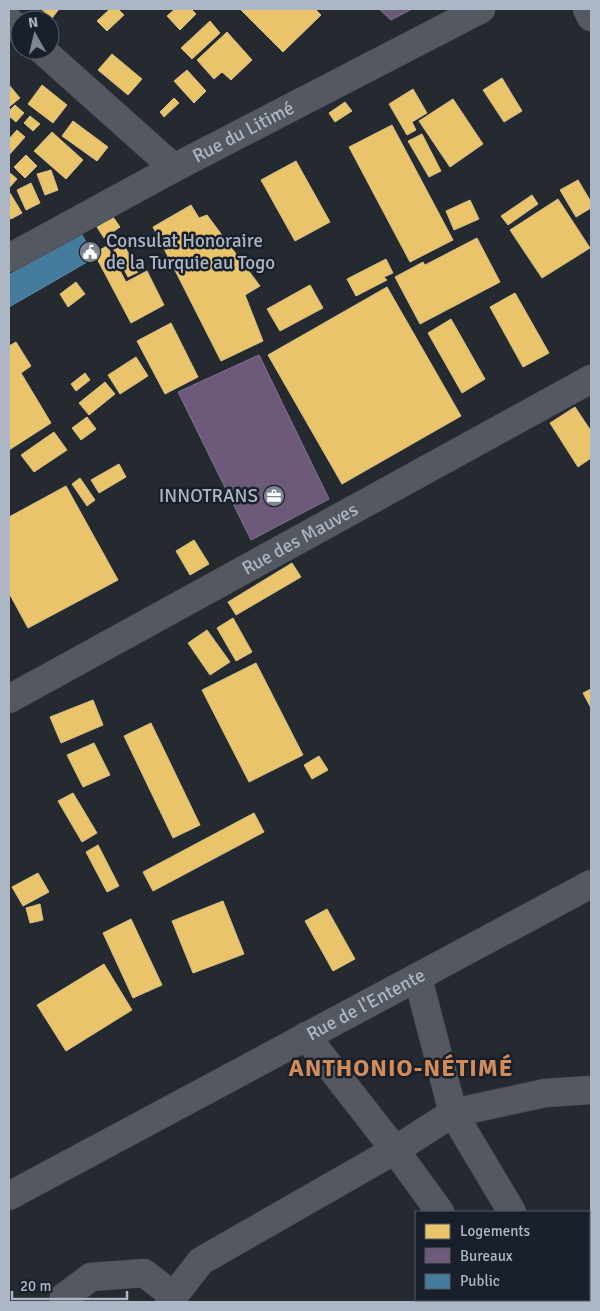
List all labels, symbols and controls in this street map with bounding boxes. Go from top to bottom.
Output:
north arrow [10,10,60,60]
text: N [27,14,39,32]
street label: Rue du Litimé [188,96,298,168]
place label: Consulat Honoraire de la Turquie au Togo [106,229,275,275]
public building icon: Consulat Honoraire de la Turquie au Togo [78,240,102,264]
place label: INNOTRANS [159,484,258,508]
office icon: INNOTRANS [262,484,286,508]
street label: Rue des Mauves [238,497,362,581]
street label: Rue de l'Entente [302,963,429,1046]
district label: ANTHONIO-NÉTIMÉ [289,1053,513,1083]
legend [415,1211,590,1301]
text: Logements [460,1222,531,1240]
text: Bureaux [460,1247,513,1265]
scale bar [12,1268,128,1300]
text: Public [460,1272,500,1290]
text: 20 m [20,1277,51,1295]

